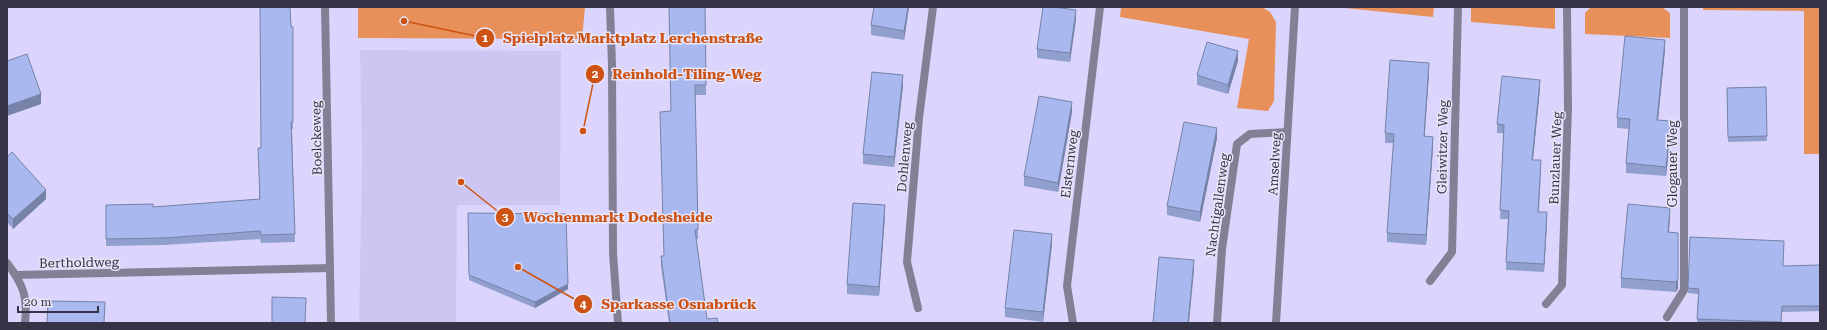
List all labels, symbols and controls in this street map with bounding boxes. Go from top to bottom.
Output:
callout: Spielplatz Marktplatz Lerchenstraße [475,25,771,51]
text: Spielplatz Marktplatz Lerchenstraße [503,30,763,46]
text: 1 [482,31,489,45]
callout: Reinhold-Tiling-Weg [585,61,770,87]
text: Reinhold-Tiling-Weg [612,66,762,82]
text: 2 [592,67,599,81]
street label: Gleiwitzer Weg [1434,99,1451,194]
street label: Boelckeweg [308,100,325,176]
street label: Bunzlauer Weg [1546,111,1565,205]
street label: Glogauer Weg [1665,120,1680,208]
street label: Dohlenweg [894,121,915,193]
street label: Elsternweg [1058,128,1081,199]
street label: Amselweg [1265,132,1284,196]
street label: Nachtigallenweg [1203,152,1232,258]
callout: Wochenmarkt Dodesheide [495,204,720,230]
text: Wochenmarkt Dodesheide [523,209,713,225]
text: 3 [502,210,509,224]
street label: Bertholdweg [39,254,120,271]
scale bar [18,288,98,314]
callout: Sparkasse Osnabrück [573,291,765,317]
text: 20 m [24,295,51,309]
text: Sparkasse Osnabrück [601,296,757,312]
text: 4 [580,297,587,311]

